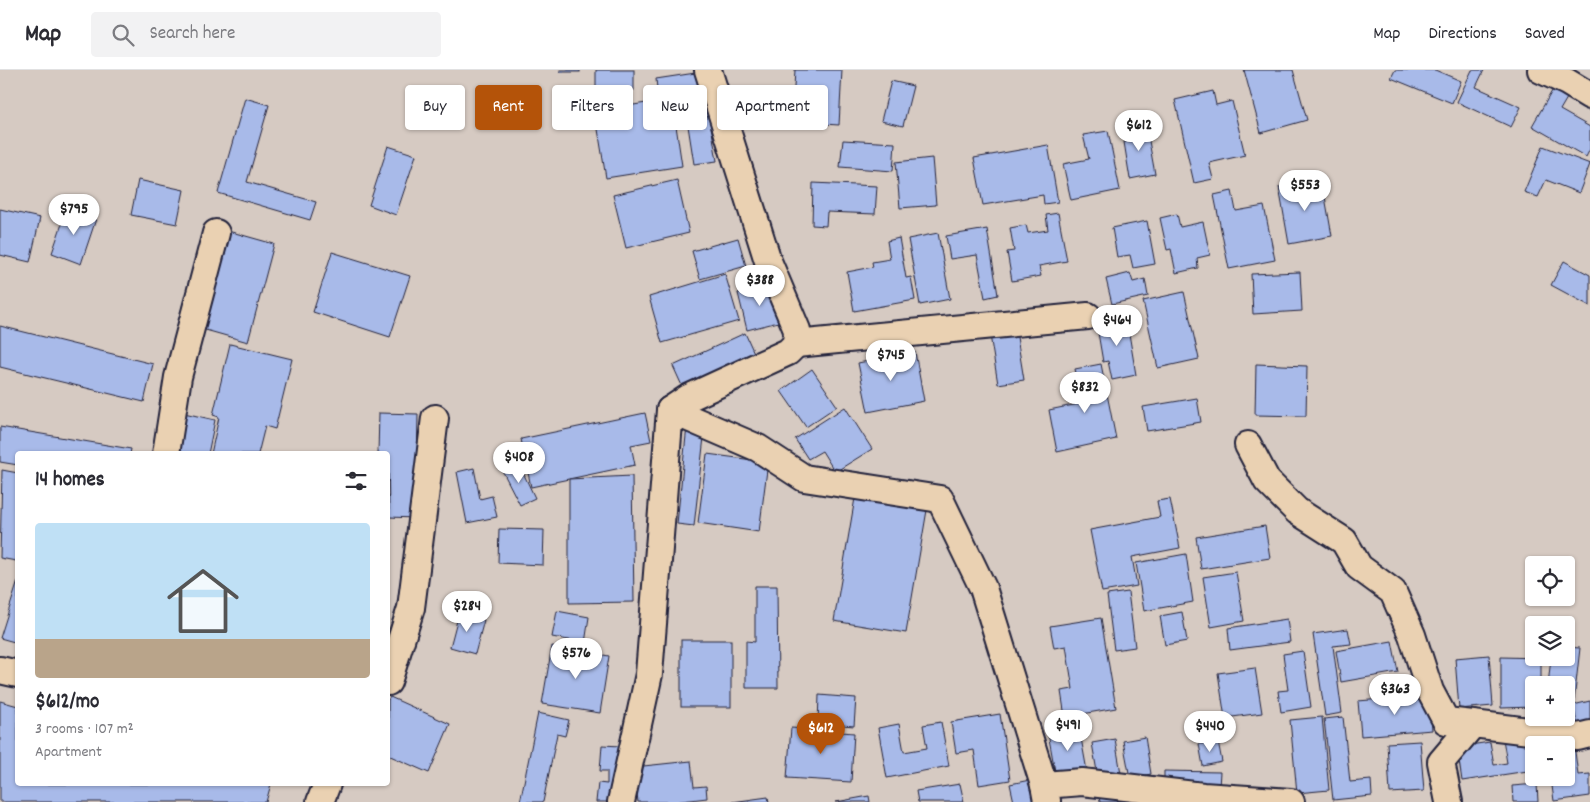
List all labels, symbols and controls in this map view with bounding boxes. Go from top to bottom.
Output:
search box [91,12,441,57]
text: Map [25,18,61,52]
icon: search [109,21,137,49]
text: Search here [149,21,235,48]
text: Map [1373,22,1400,47]
text: Directions [1428,22,1497,47]
text: Saved [1525,22,1565,47]
chip: Buy [405,85,465,130]
chip: Rent [475,85,542,130]
chip: Filters [552,85,633,130]
chip: New [643,85,707,130]
chip: Apartment [717,85,828,130]
pin: $612 [1109,109,1169,152]
text: $612 [1126,114,1152,137]
pin: $553 [1275,170,1335,212]
text: $553 [1290,174,1320,197]
pin: $795 [44,194,104,236]
text: $795 [60,198,88,221]
pin: $388 [730,264,790,307]
text: $388 [746,269,774,292]
pin: $464 [1087,304,1147,347]
text: $464 [1102,309,1132,332]
pin: $745 [861,340,921,382]
text: $745 [877,344,905,367]
pin: $832 [1055,372,1115,414]
text: $832 [1071,376,1099,399]
pin: $408 [489,442,549,484]
text: $408 [504,446,534,469]
text: 14 homes [35,466,105,496]
icon: filters [342,467,370,495]
icon: home [158,556,248,646]
map controls [1525,556,1575,786]
button: locate [1525,556,1575,606]
pin: $284 [437,590,497,633]
text: $284 [453,595,481,618]
button: layers [1525,616,1575,666]
pin: $576 [546,638,606,680]
text: $576 [561,642,591,665]
pin: $363 [1365,674,1425,716]
button: + [1525,676,1575,726]
text: $363 [1380,678,1410,701]
text: $612/mo [35,688,99,718]
pin: $491 [1038,710,1098,752]
pin: $440 [1180,710,1240,753]
pin: $612 [791,712,851,755]
text: $491 [1055,714,1081,737]
text: $440 [1195,715,1225,738]
text: $612 [808,717,834,740]
text: 3 rooms · 107 m² [35,718,134,741]
button: − [1525,736,1575,786]
text: Apartment [35,741,102,764]

